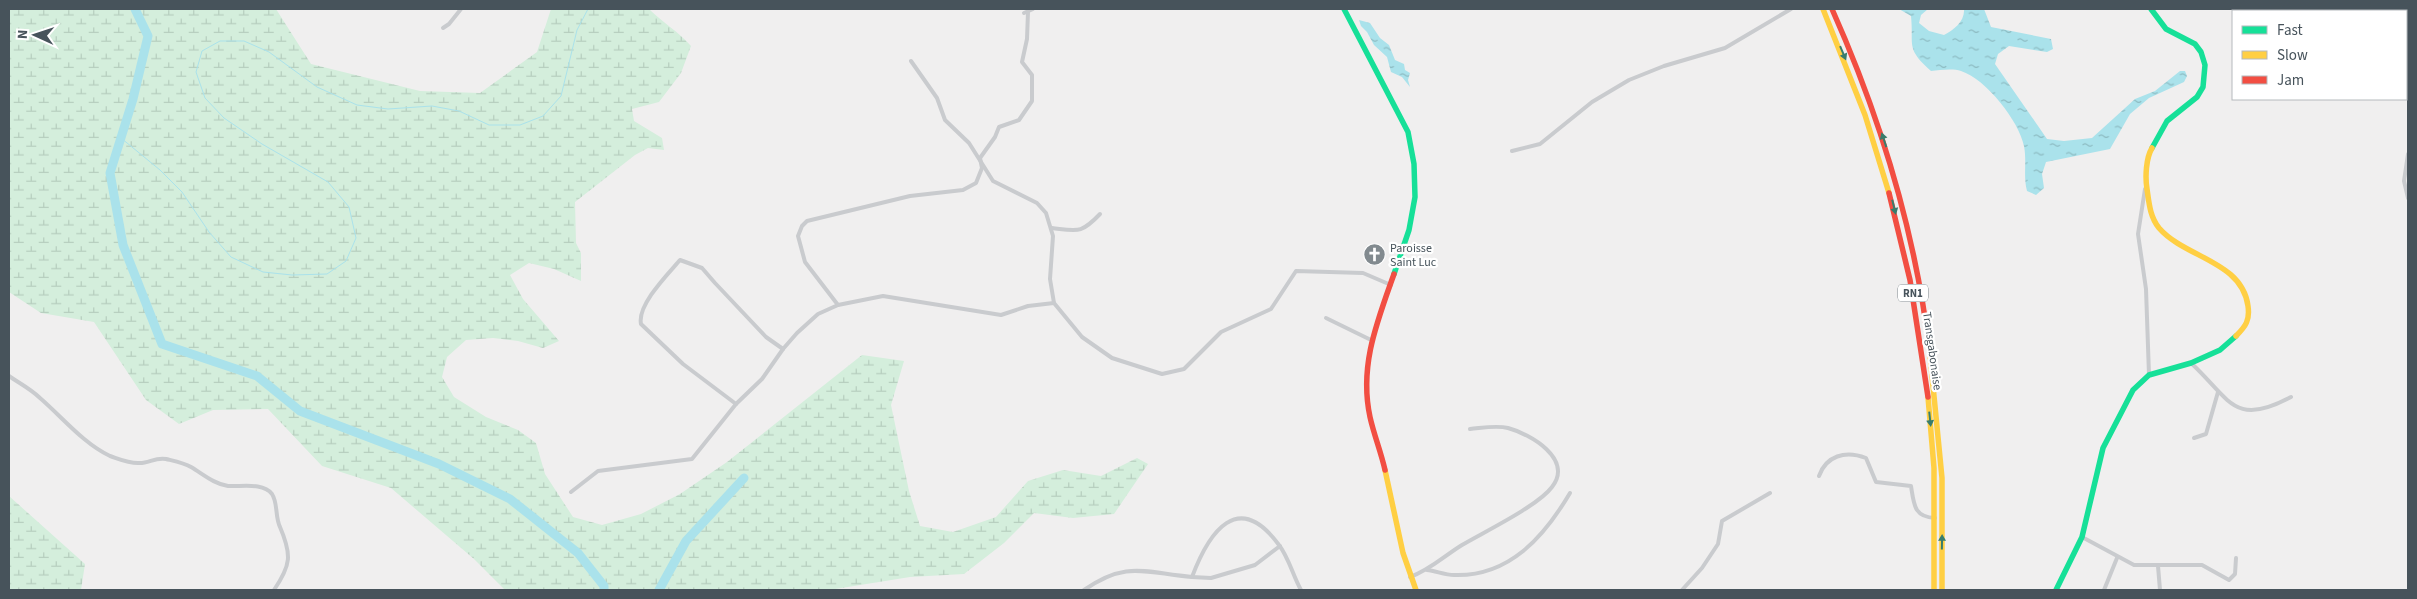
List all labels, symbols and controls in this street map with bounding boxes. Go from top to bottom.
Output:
north arrow [10,10,60,60]
legend [2232,10,2407,100]
text: Fast [2277,20,2303,41]
text: N [13,29,33,40]
text: Slow [2277,45,2308,66]
one-way arrow [1839,46,1847,60]
text: Jam [2277,70,2304,91]
one-way arrow [1880,132,1888,147]
one-way arrow [1890,200,1898,215]
place label: Paroisse Saint Luc [1390,240,1437,271]
church icon: Paroisse Saint Luc [1362,243,1386,267]
road number: RN1 [1898,284,1928,302]
street label: Transgabonaise [1918,311,1946,391]
one-way arrow [1926,411,1934,427]
one-way arrow [1938,533,1946,549]

